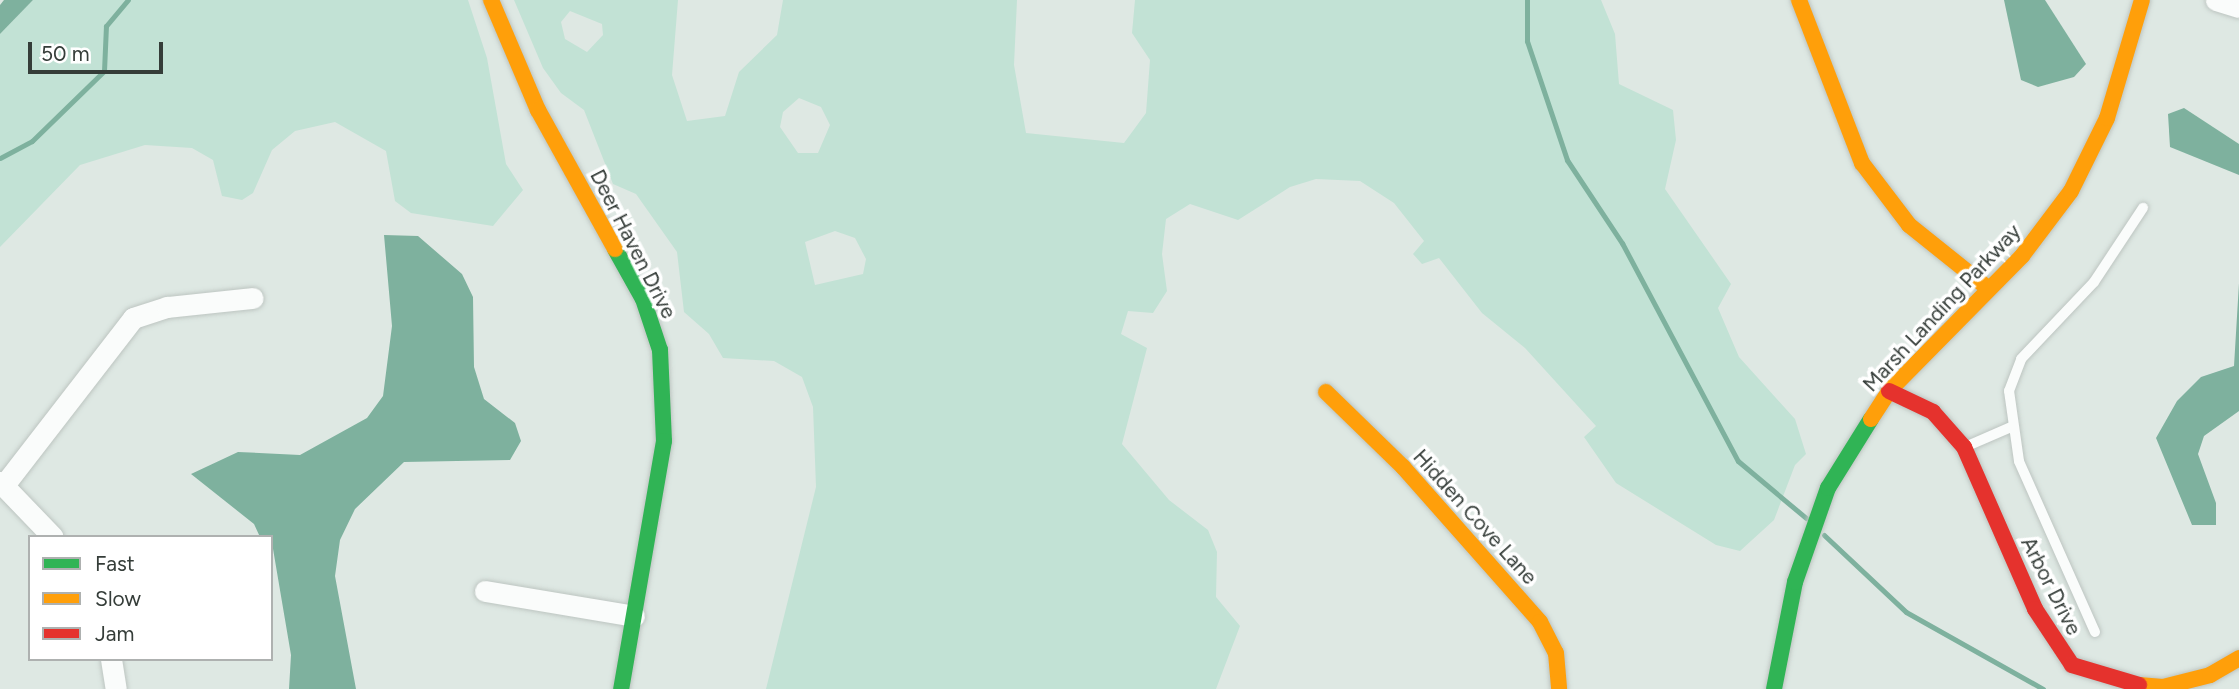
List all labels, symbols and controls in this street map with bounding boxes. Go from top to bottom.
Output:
scale bar [32,28,166,72]
text: 50 m [41,41,90,66]
street label: Deer Haven Drive [585,165,681,323]
street label: Marsh Landing Parkway [1858,219,2026,397]
street label: Hidden Cove Lane [1408,444,1542,590]
street label: Arbor Drive [2016,533,2086,639]
legend [28,535,273,661]
text: Fast [95,551,135,576]
text: Slow [95,586,141,611]
text: Jam [95,621,134,646]

